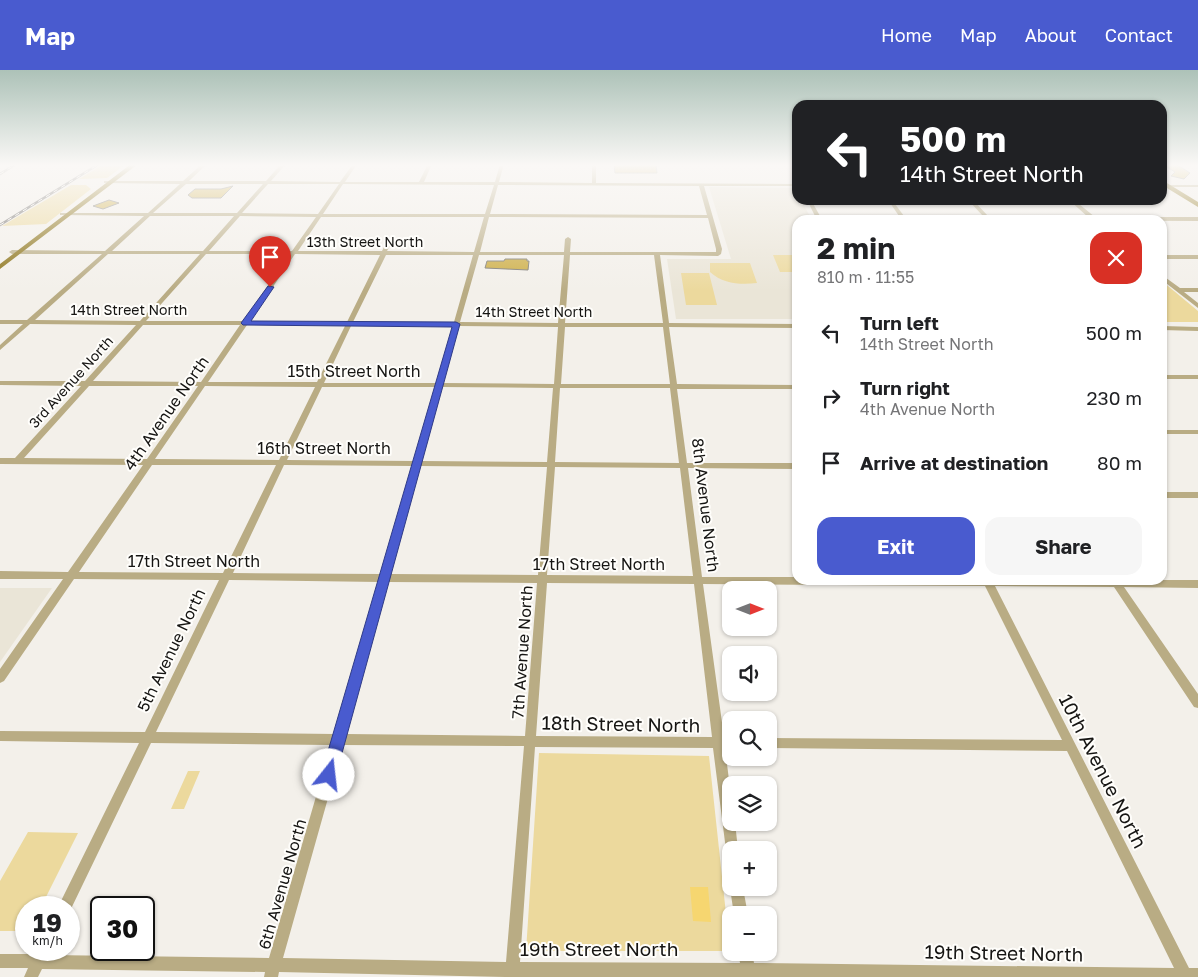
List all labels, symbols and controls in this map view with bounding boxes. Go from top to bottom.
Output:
text: Map [25,21,75,50]
text: Home [881,24,932,46]
text: Map [960,24,997,46]
text: About [1025,24,1077,46]
text: Contact [1105,24,1173,46]
text: 500 m [900,118,1006,160]
icon: left [817,120,882,185]
text: 14th Street North [900,160,1084,187]
text: 2 min [817,230,895,266]
button: close [1090,232,1142,284]
street label: 13th Street North [307,233,423,250]
pin [249,236,291,287]
icon: arrive [256,243,284,271]
text: 810 m · 11:55 [817,267,914,287]
street label: 14th Street North [71,301,187,318]
street label: 14th Street North [476,303,592,320]
text: Turn left [860,311,939,334]
icon: left [817,319,845,347]
text: 500 m [1086,321,1142,344]
street label: 3rd Avenue North [25,332,116,431]
text: 14th Street North [860,334,994,354]
street label: 4th Avenue North [119,352,213,474]
street label: 15th Street North [287,361,421,381]
text: Turn right [860,376,950,399]
icon: right [817,384,845,412]
text: 230 m [1087,386,1142,409]
text: 4th Avenue North [860,399,995,419]
street label: 8th Avenue North [688,437,724,573]
street label: 16th Street North [257,438,391,458]
icon: arrive [817,449,845,477]
text: Arrive at destination [860,451,1048,474]
text: 80 m [1097,451,1142,474]
button: Exit [817,517,975,575]
button: Share [985,517,1142,575]
street label: 17th Street North [128,551,260,571]
street label: 17th Street North [533,554,665,574]
north arrow [722,581,778,636]
map controls [722,581,777,961]
street label: 5th Avenue North [133,585,209,715]
street label: 7th Avenue North [507,585,537,719]
button: sound [722,646,777,701]
street label: 10th Avenue North [1055,690,1152,852]
street label: 18th Street North [541,711,701,736]
button: search [722,711,777,766]
position arrow [302,748,354,800]
button: layers [722,776,777,831]
street label: 6th Avenue North [254,816,310,952]
button: + [722,841,777,896]
speed limit sign: 30 [90,896,155,961]
button: − [722,906,777,961]
text: 19 [33,907,62,938]
text: km/h [32,933,63,948]
street label: 19th Street North [520,937,678,960]
street label: 19th Street North [924,940,1084,965]

